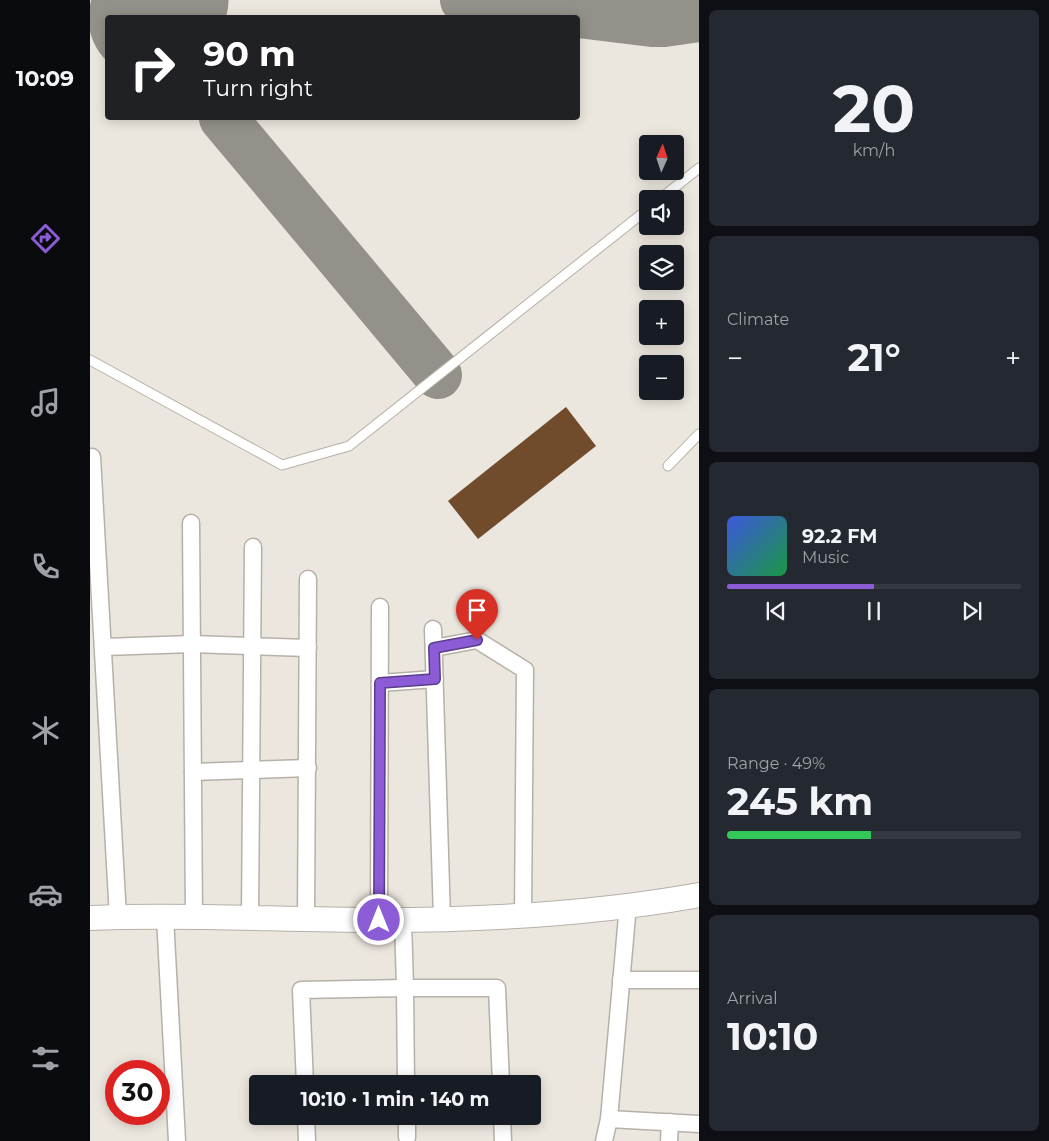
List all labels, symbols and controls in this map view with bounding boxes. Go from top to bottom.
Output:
text: 90 m [203,32,296,75]
icon: right [120,35,185,100]
text: 10:09 [16,65,74,92]
text: 20 [833,69,915,148]
text: Turn right [203,75,313,102]
north arrow [639,135,684,180]
map controls [639,135,684,400]
text: km/h [853,141,895,160]
button: sound [639,190,684,235]
icon: directions [28,221,63,256]
button: layers [639,245,684,290]
button: + [639,300,684,345]
text: Climate [727,310,789,329]
text: 21° [847,334,901,381]
text: − [727,341,743,375]
text: + [1005,341,1021,375]
button: − [639,355,684,400]
icon: music [28,385,63,420]
text: 92.2 FM [802,525,877,548]
text: Music [802,548,849,567]
icon: phone [28,549,63,584]
pin [456,589,498,640]
icon: arrive [463,596,491,624]
icon: previous [762,597,790,625]
icon: pause [860,597,888,625]
icon: next [958,597,986,625]
icon: climate [28,713,63,748]
text: Range · 49% [727,754,825,773]
text: 245 km [727,778,873,825]
icon: car [28,877,63,912]
position arrow [352,893,404,945]
text: Arrival [727,989,777,1008]
text: 10:10 [727,1013,818,1060]
icon: filters [28,1041,63,1076]
speed limit sign: 30 [105,1060,170,1125]
text: 10:10 · 1 min · 140 m [300,1088,490,1111]

